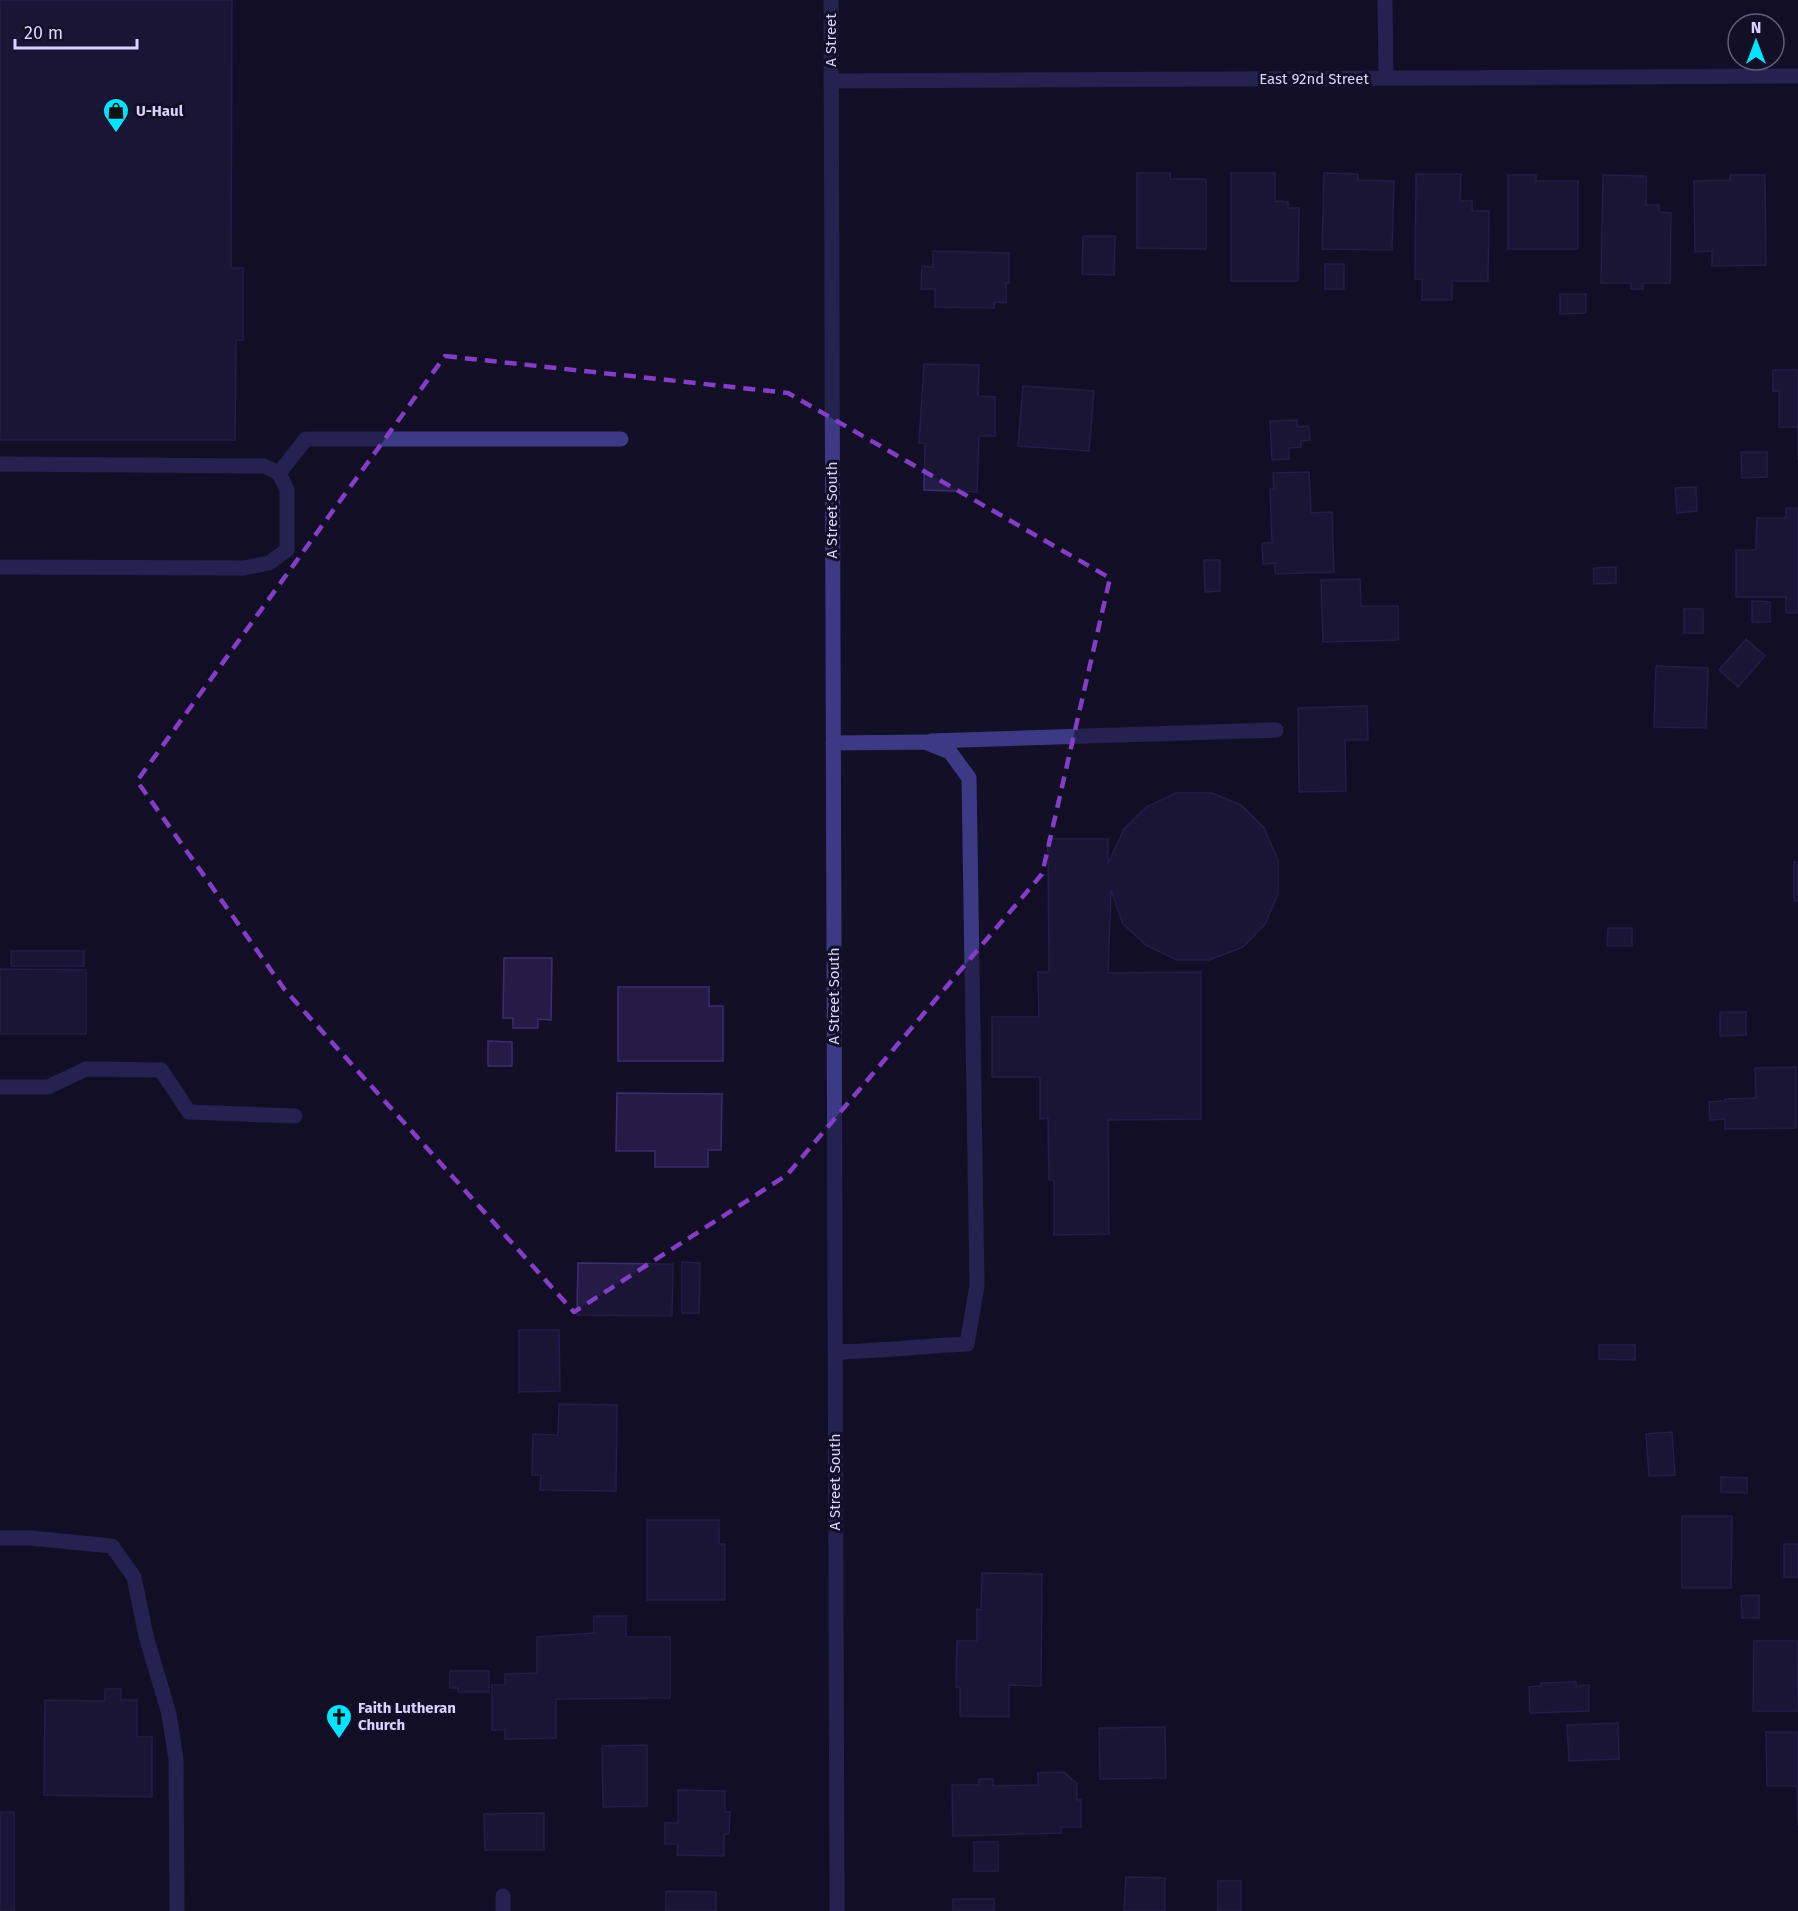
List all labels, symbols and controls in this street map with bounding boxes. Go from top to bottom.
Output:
scale bar [15,12,136,50]
north arrow [1726,12,1786,72]
street label: A Street [822,13,840,67]
text: N [1751,18,1761,37]
text: 20 m [24,22,63,44]
street label: East 92nd Street [1259,70,1369,88]
shop icon: U-Haul [101,96,131,134]
place label: U-Haul [136,102,184,120]
street label: A Street South [823,461,841,559]
street label: A Street South [825,947,843,1045]
street label: A Street South [826,1433,844,1531]
place label: Faith Lutheran Church [358,1699,456,1734]
church icon: Faith Lutheran Church [324,1702,354,1740]

